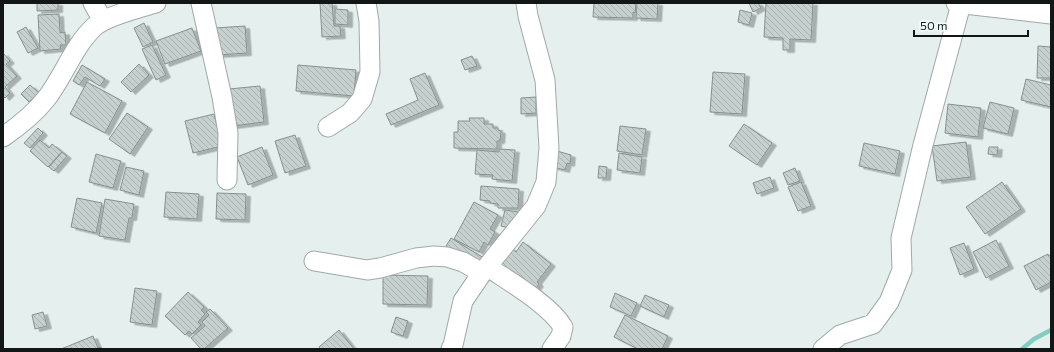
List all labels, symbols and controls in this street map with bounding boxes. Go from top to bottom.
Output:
scale bar [914,12,1028,38]
text: 50 m [920,18,948,32]

